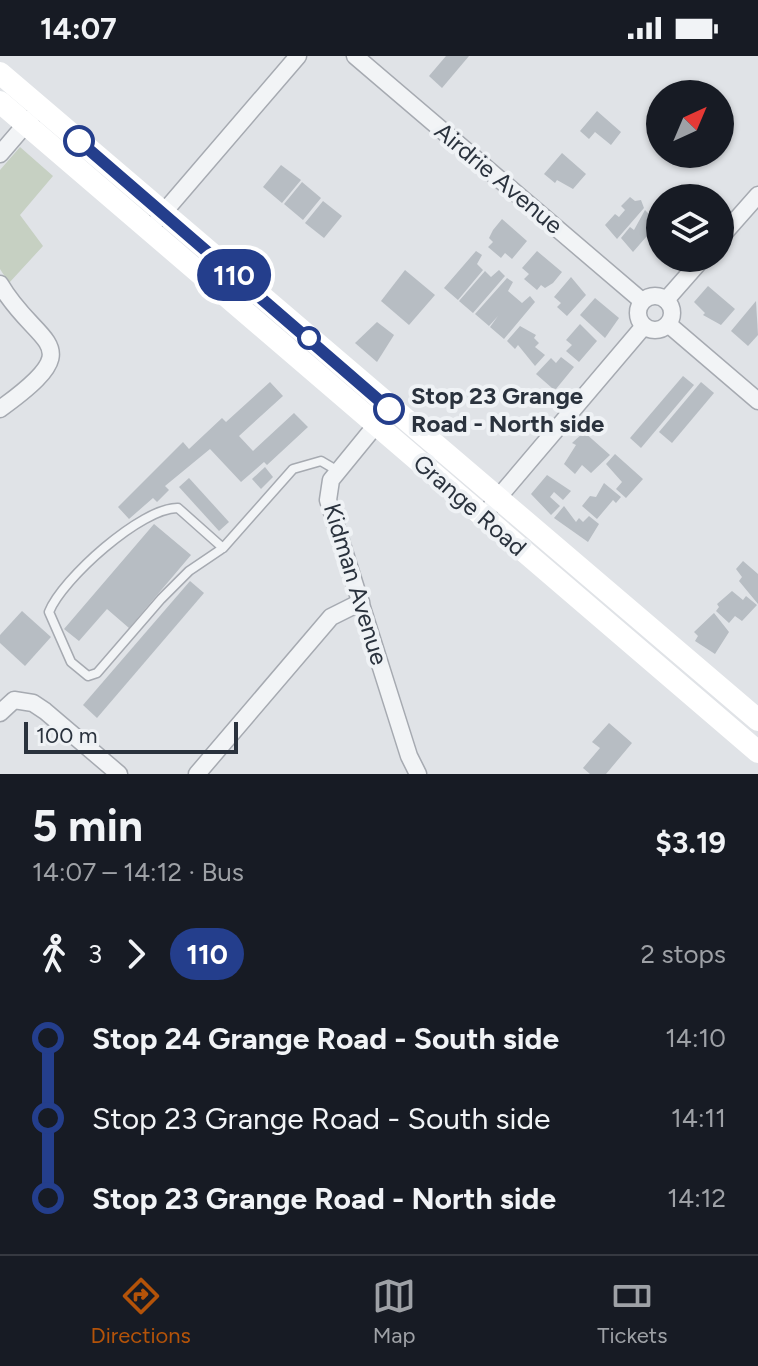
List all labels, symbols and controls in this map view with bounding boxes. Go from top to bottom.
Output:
text: 14:07 [40,10,117,47]
north arrow [646,80,734,168]
map controls [646,80,734,272]
street label: Airdrie Avenue [429,116,569,240]
unlabelled marker [64,126,94,156]
button: layers [646,184,734,272]
line badge: 110 [188,249,280,301]
text: 110 [213,258,255,292]
unlabelled marker [298,327,320,349]
place label: Stop 23 Grange Road - North side [411,381,604,438]
marker: Stop 23 Grange Road - North side [374,394,404,424]
street label: Grange Road [408,448,532,562]
street label: Kidman Avenue [318,500,394,668]
scale bar [24,718,238,754]
text: 100 m [36,722,97,749]
text: 5 min [32,799,143,852]
text: $3.19 [655,824,726,861]
text: 14:07 – 14:12 · Bus [32,856,244,888]
icon: walk [32,932,76,976]
icon: forward [114,932,158,976]
text: 110 [186,937,228,971]
text: 3 [88,938,102,970]
text: 2 stops [641,938,726,970]
text: Stop 24 Grange Road - South side [92,1020,559,1057]
text: 14:10 [665,1022,726,1054]
text: Stop 23 Grange Road - South side [92,1100,550,1137]
text: 14:11 [671,1102,726,1134]
text: Stop 23 Grange Road - North side [92,1180,556,1217]
text: 14:12 [667,1182,726,1214]
tab: Directions [91,1274,191,1349]
tab: Map [372,1274,416,1349]
tab: Tickets [597,1274,667,1349]

